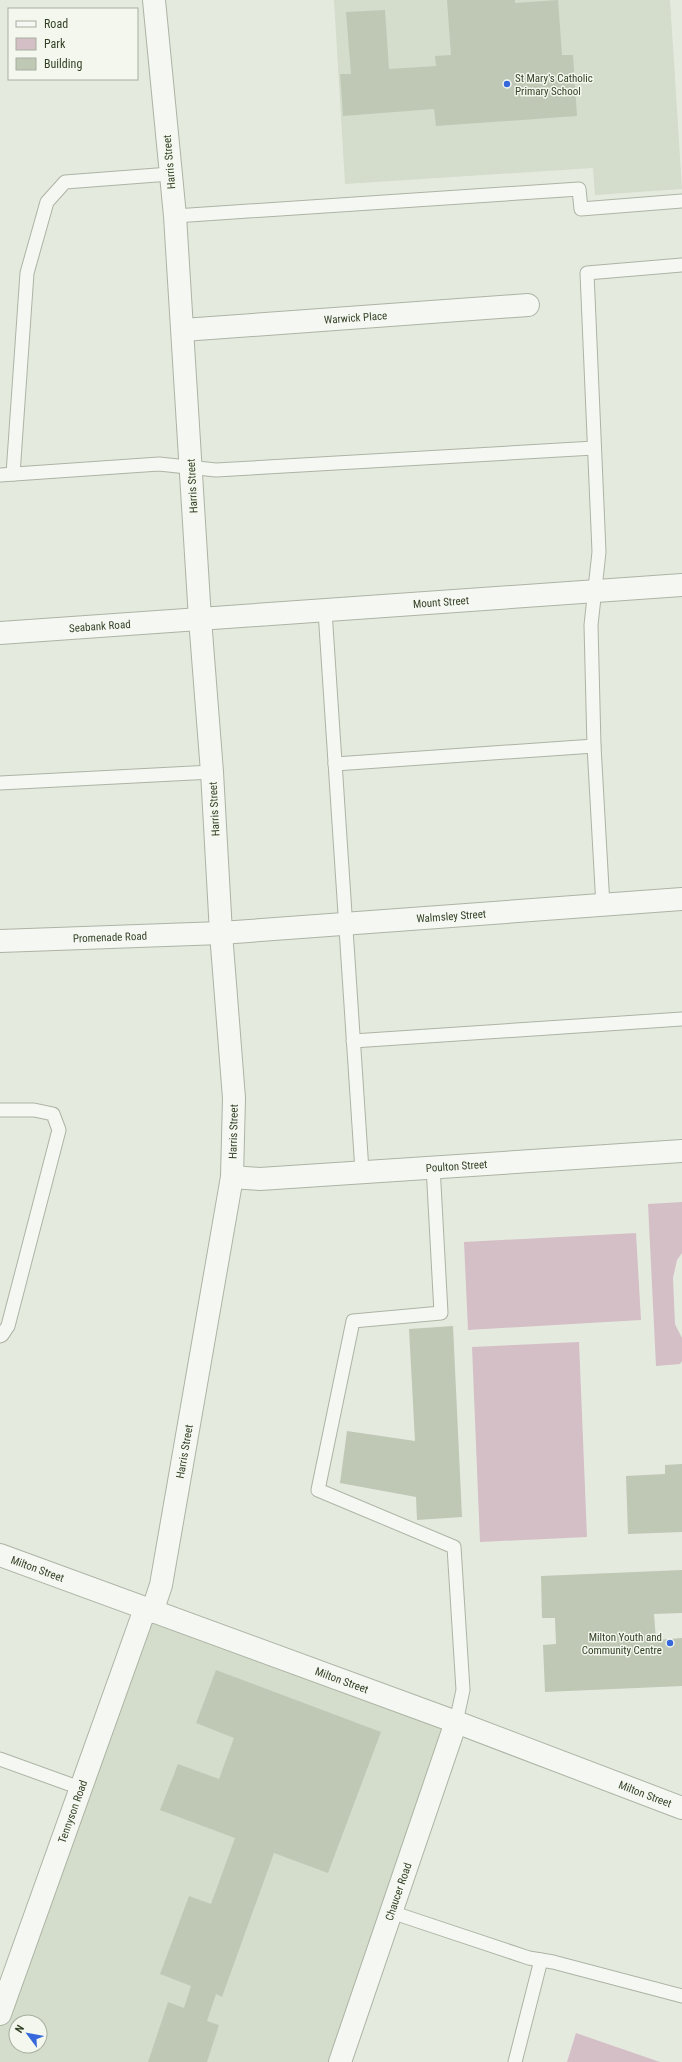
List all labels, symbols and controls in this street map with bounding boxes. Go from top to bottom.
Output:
legend [8,8,138,80]
text: Road [44,17,68,31]
text: Park [44,37,66,51]
text: Building [44,57,82,71]
place label: St Mary's Catholic Primary School [515,72,593,98]
marker: St Mary's Catholic Primary School [502,79,512,89]
street label: Harris Street [161,134,178,190]
street label: Warwick Place [324,309,388,327]
street label: Harris Street [185,458,200,514]
street label: Mount Street [413,594,469,611]
street label: Seabank Road [68,618,131,635]
street label: Harris Street [207,781,222,837]
street label: Walmsley Street [416,907,487,926]
street label: Promenade Road [73,930,147,945]
street label: Harris Street [226,1104,241,1159]
street label: Poulton Street [425,1158,488,1175]
street label: Harris Street [174,1423,196,1480]
street label: Milton Street [9,1554,66,1585]
place label: Milton Youth and Community Centre [582,1631,662,1657]
marker: Milton Youth and Community Centre [665,1638,675,1648]
street label: Milton Street [313,1665,370,1696]
street label: Tennyson Road [56,1778,90,1845]
street label: Milton Street [617,1778,673,1810]
street label: Chaucer Road [383,1861,415,1923]
north arrow [8,2014,48,2054]
text: N [13,2022,27,2035]

